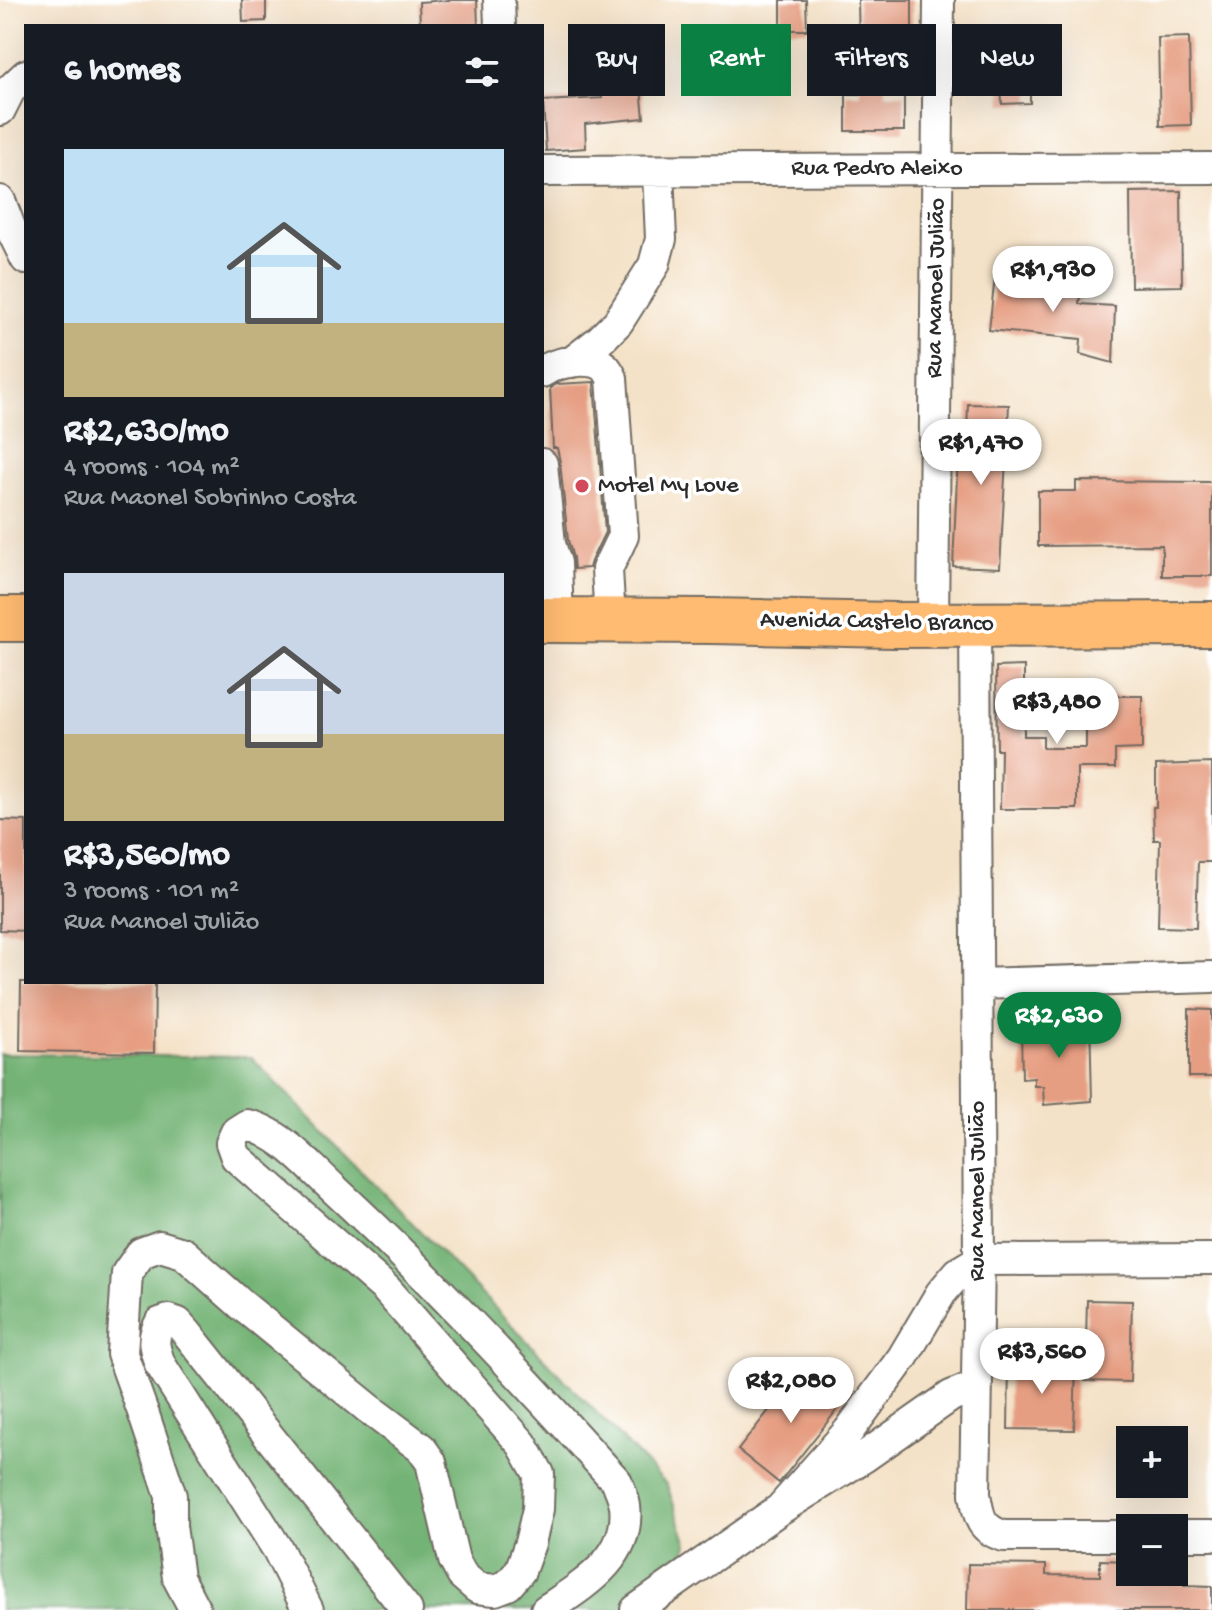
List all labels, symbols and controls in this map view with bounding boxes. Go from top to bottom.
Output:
chip: Buy [568,24,665,96]
chip: Rent [681,24,791,96]
chip: Filters [807,24,936,96]
chip: New [952,24,1062,96]
icon: filters [460,50,504,94]
text: 6 homes [64,52,179,92]
street label: Rua Pedro Aleixo [791,155,963,184]
street label: Rua Manoel Julião [921,198,953,378]
icon: home [212,201,356,345]
pin: R$1,930 [979,246,1127,314]
text: R$1,930 [1010,256,1096,287]
text: R$2,630/mo [64,413,229,453]
pin: R$1,470 [907,419,1055,487]
text: R$1,470 [939,429,1023,460]
text: 4 rooms · 104 m² [64,453,240,484]
place label: Motel My Love [598,472,739,501]
marker: Motel My Love [573,477,591,495]
text: Rua Maonel Sobrinho Costa [64,484,356,515]
street label: Avenida Castelo Branco [760,606,994,640]
icon: home [212,625,356,769]
pin: R$3,480 [983,678,1131,746]
text: R$3,480 [1013,688,1101,719]
text: R$3,560/mo [64,837,230,877]
text: 3 rooms · 101 m² [64,877,239,908]
text: Rua Manoel Julião [64,908,259,939]
pin: R$2,630 [985,992,1133,1060]
text: R$2,630 [1015,1002,1103,1033]
street label: Rua Manoel Julião [964,1101,993,1281]
pin: R$3,560 [968,1328,1116,1396]
text: R$3,560 [998,1338,1086,1369]
pin: R$2,080 [717,1357,865,1425]
text: R$2,080 [746,1367,836,1398]
map controls [1116,1426,1188,1586]
button: + [1116,1426,1188,1498]
button: − [1116,1514,1188,1586]

